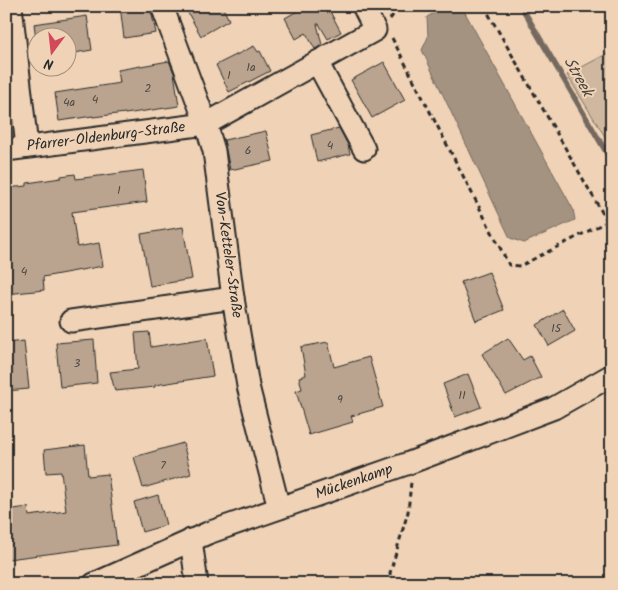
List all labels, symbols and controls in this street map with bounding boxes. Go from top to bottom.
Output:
north arrow [28,28,78,78]
text: N [42,52,56,75]
water label: Streek [557,53,601,104]
house number: 1a [246,58,256,77]
house number: 1 [227,66,231,85]
house number: 2 [145,79,152,98]
house number: 4 [92,90,99,109]
house number: 4a [63,93,75,112]
street label: Pfarrer-Oldenburg-Straße [25,115,187,159]
house number: 4 [327,136,334,155]
house number: 6 [245,141,251,160]
house number: 1 [117,181,121,200]
street label: Von-Ketteler-Straße [207,190,249,320]
house number: 4 [21,262,28,281]
house number: 15 [551,319,563,338]
house number: 3 [74,354,81,373]
house number: 11 [458,386,466,405]
house number: 9 [337,390,343,409]
house number: 7 [160,456,166,475]
street label: Mückenkamp [312,458,396,506]

